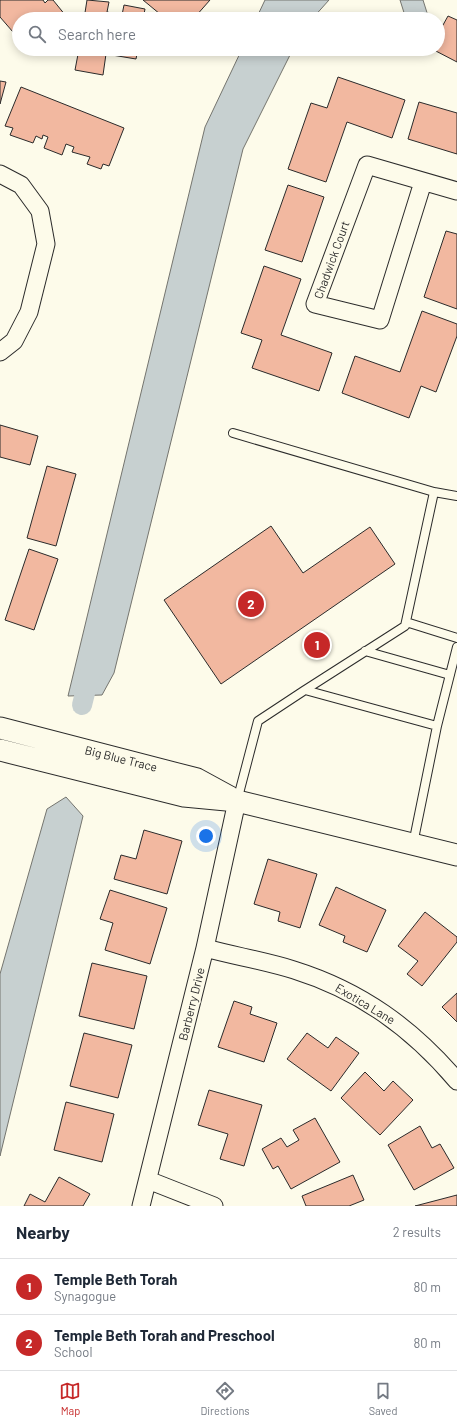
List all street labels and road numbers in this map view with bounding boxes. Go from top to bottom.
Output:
street label: Chadwick Court [310,219,352,301]
street label: Big Blue Trace [84,742,159,774]
street label: Barberry Drive [175,966,207,1042]
street label: Exotica Lane [333,980,398,1026]

